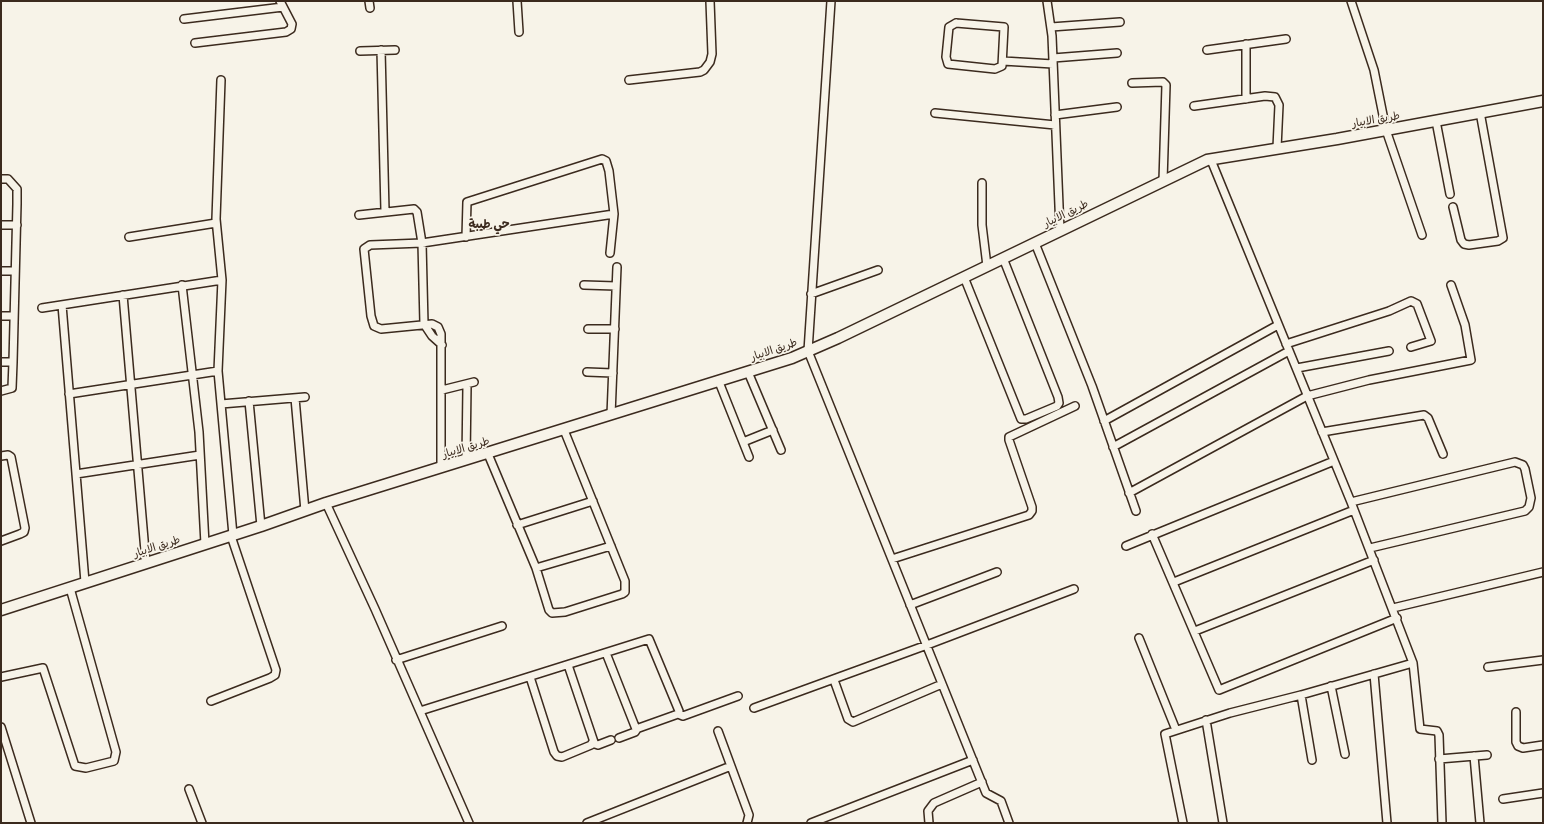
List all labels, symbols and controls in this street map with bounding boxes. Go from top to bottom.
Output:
street label: طريق الابيار [1351,109,1401,131]
street label: طريق الابيار [1041,197,1091,231]
district label: حي طيبة [468,218,510,232]
street label: طريق الابيار [749,336,799,364]
street label: طريق الابيار [441,435,491,461]
street label: طريق الابيار [132,533,182,561]

